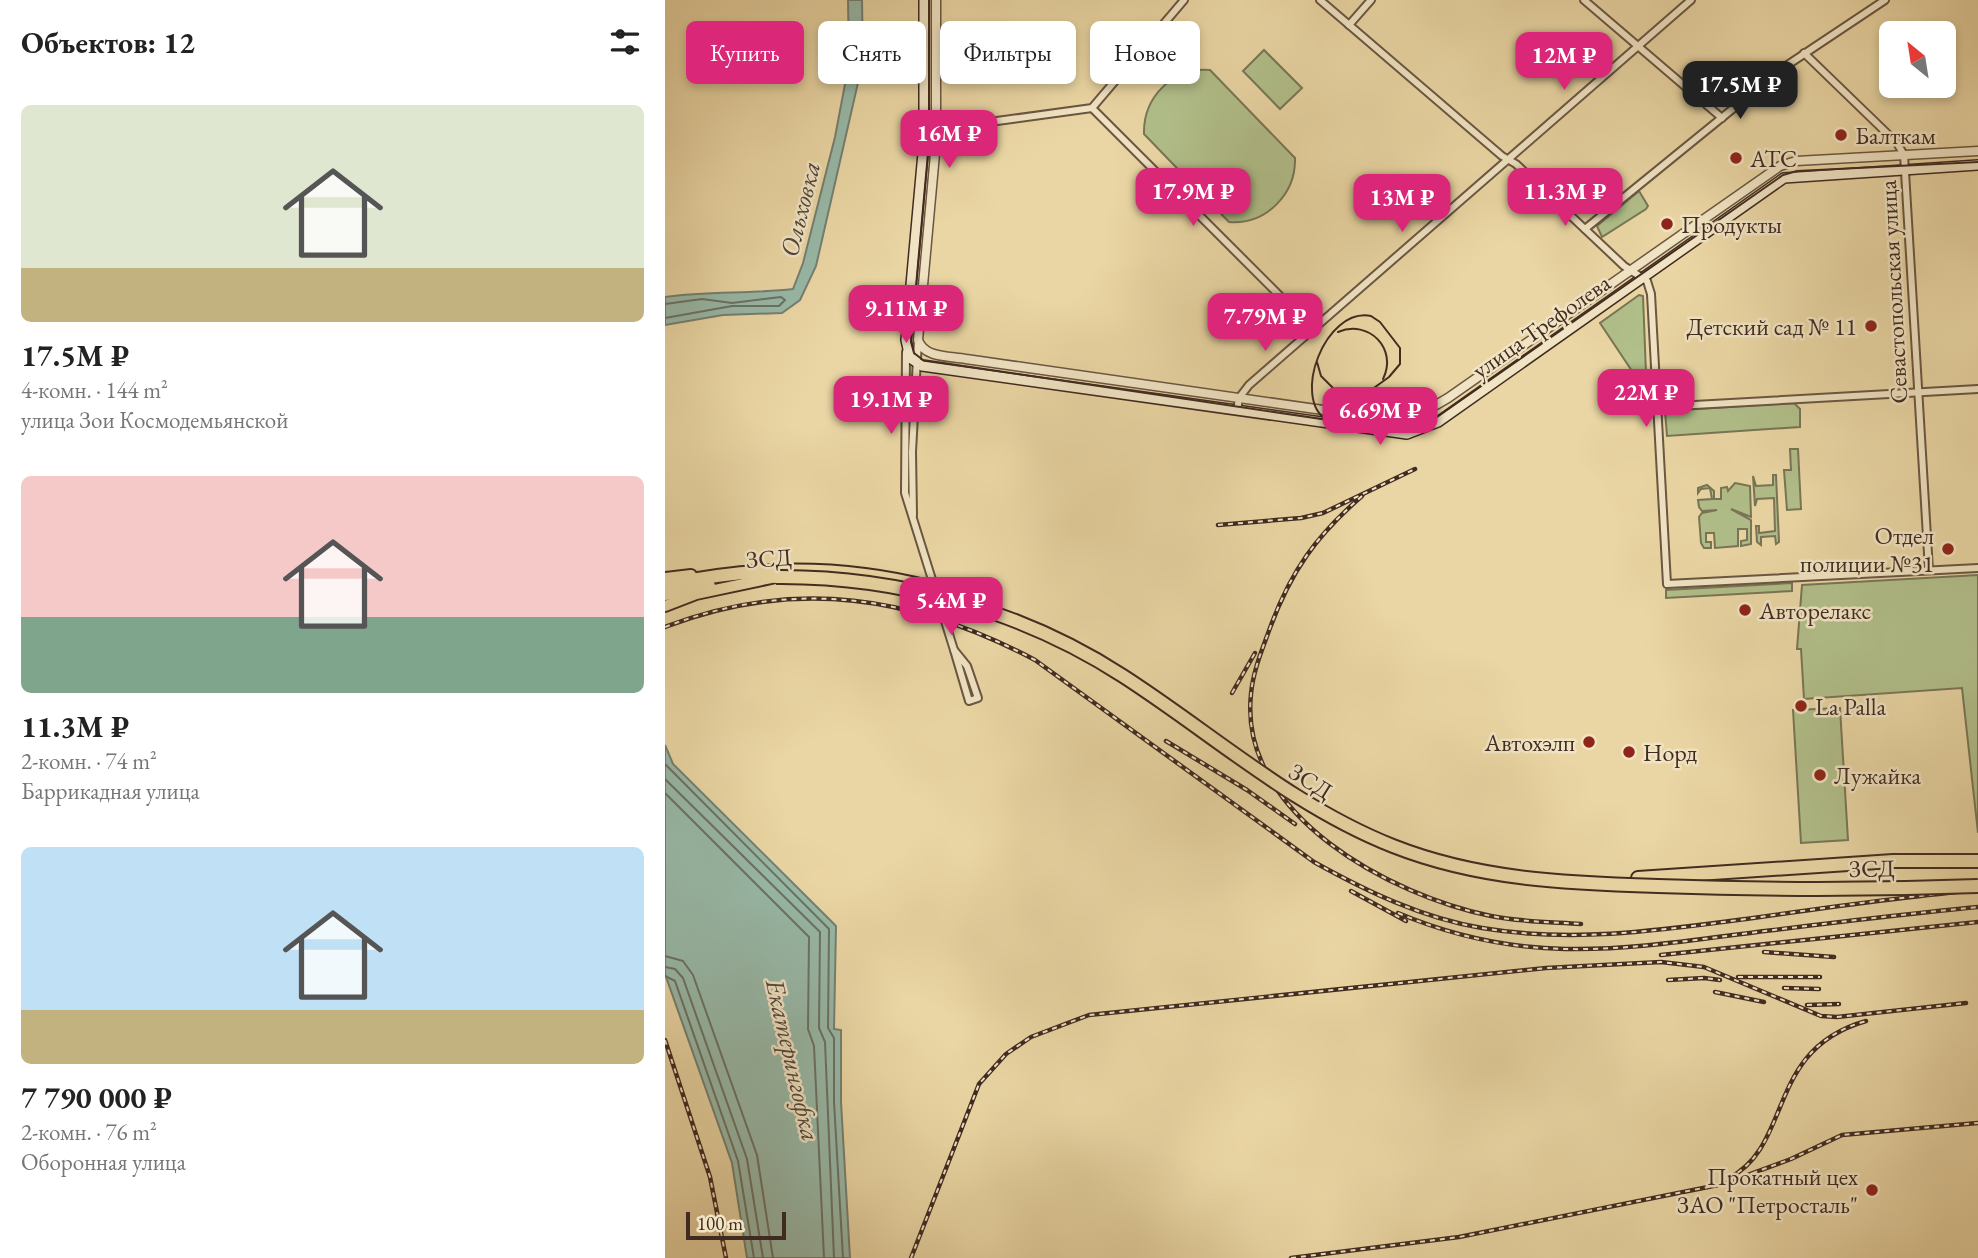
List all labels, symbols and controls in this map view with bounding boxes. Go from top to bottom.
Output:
chip: Купить [686,21,804,84]
chip: Снять [818,21,926,84]
chip: Фильтры [940,21,1076,84]
chip: Новое [1090,21,1200,84]
north arrow [1879,21,1957,98]
map controls [1879,21,1956,98]
text: Объектов: 12 [21,23,195,62]
icon: filters [606,23,644,61]
pin: 12M ₽ [1515,32,1613,92]
text: 12M ₽ [1531,40,1597,70]
pin: 17.5M ₽ [1675,61,1805,121]
text: 17.5M ₽ [1699,69,1781,99]
pin: 16M ₽ [900,110,998,170]
text: 16M ₽ [916,118,982,148]
place label: Балткам [1855,120,1936,151]
marker: Балткам [1833,127,1849,143]
place label: АТС [1749,143,1797,174]
icon: home [270,150,396,276]
marker: АТС [1728,150,1744,166]
water label: Ольховка [772,158,828,260]
pin: 17.9M ₽ [1128,168,1258,228]
pin: 11.3M ₽ [1500,168,1630,228]
pin: 13M ₽ [1353,174,1451,234]
text: 17.9M ₽ [1152,176,1234,206]
text: 11.3M ₽ [1524,176,1606,206]
street label: Севастопольская улица [1872,179,1914,405]
text: 13M ₽ [1369,182,1435,212]
place label: Продукты [1681,209,1782,240]
marker: Продукты [1659,216,1675,232]
street label: улица Трефолева [1466,267,1617,385]
pin: 9.11M ₽ [841,286,971,345]
text: 9.11M ₽ [865,293,947,323]
pin: 7.79M ₽ [1200,294,1330,353]
text: 7.79M ₽ [1224,301,1306,331]
place label: Детский сад № 11 [1687,311,1857,342]
marker: Детский сад № 11 [1863,318,1879,334]
text: 17.5M ₽ [21,336,129,375]
pin: 22M ₽ [1597,370,1695,429]
text: 4-комн. · 144 m² [21,375,168,405]
pin: 19.1M ₽ [826,376,956,436]
text: 22M ₽ [1613,377,1679,407]
text: 19.1M ₽ [850,384,932,414]
pin: 6.69M ₽ [1315,388,1445,447]
text: 6.69M ₽ [1339,395,1421,425]
text: улица Зои Космодемьянской [21,405,288,435]
place label: Отдел полиции №31 [1800,520,1934,579]
icon: home [270,521,396,647]
street label: ЗСД [745,541,793,575]
marker: Отдел полиции №31 [1940,541,1956,557]
pin: 5.4M ₽ [894,578,1008,637]
text: 5.4M ₽ [916,585,986,615]
place label: Авторелакс [1758,595,1871,626]
marker: Авторелакс [1737,602,1753,618]
place label: La Palla [1815,691,1887,722]
marker: La Palla [1793,698,1809,714]
text: 11.3M ₽ [21,707,129,746]
place label: Автохэлп [1484,727,1575,758]
marker: Автохэлп [1581,734,1597,750]
place label: Норд [1643,737,1697,768]
marker: Норд [1621,744,1637,760]
text: 2-комн. · 74 m² [21,746,157,776]
street label: ЗСД [1283,756,1339,806]
place label: Лужайка [1834,760,1921,791]
marker: Лужайка [1812,767,1828,783]
text: Баррикадная улица [21,776,200,806]
street label: ЗСД [1849,852,1895,884]
icon: home [270,892,396,1018]
water label: Екатерингофка [758,975,828,1144]
text: 7 790 000 ₽ [21,1078,172,1117]
text: 2-комн. · 76 m² [21,1117,157,1147]
text: Оборонная улица [21,1147,186,1177]
place label: Прокатный цех ЗАО "Петросталь" [1677,1161,1859,1220]
marker: Прокатный цех ЗАО "Петросталь" [1864,1182,1880,1198]
scale bar [686,1209,786,1241]
text: 100 m [697,1211,743,1236]

